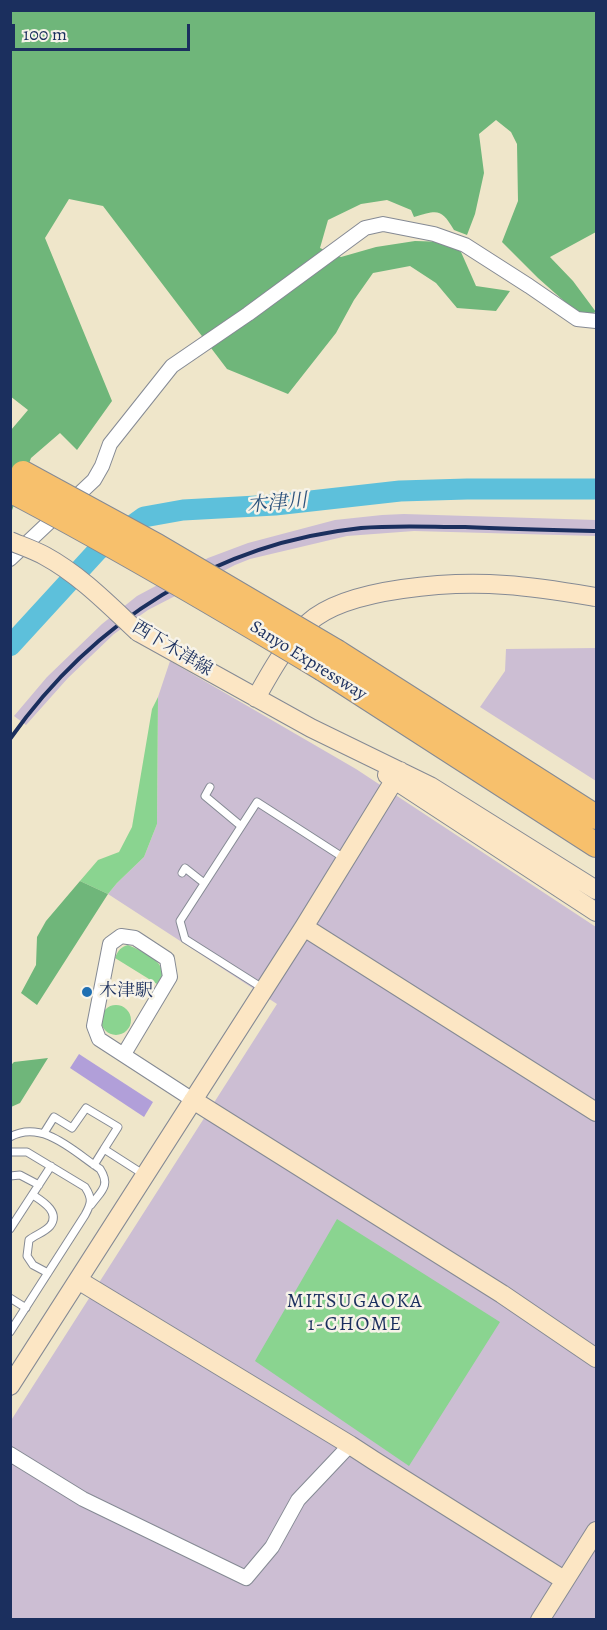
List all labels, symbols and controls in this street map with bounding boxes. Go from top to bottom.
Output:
scale bar [15,12,194,50]
text: 100 m [23,22,67,46]
water label: 木津川 [246,489,308,519]
street label: Sanyo Expressway [246,616,370,706]
street label: 西下木津線 [128,617,216,681]
place label: 木津駅 [99,981,153,1003]
marker: 木津駅 [80,985,94,999]
district label: MITSUGAOKA 1-CHOME [287,1290,423,1337]

